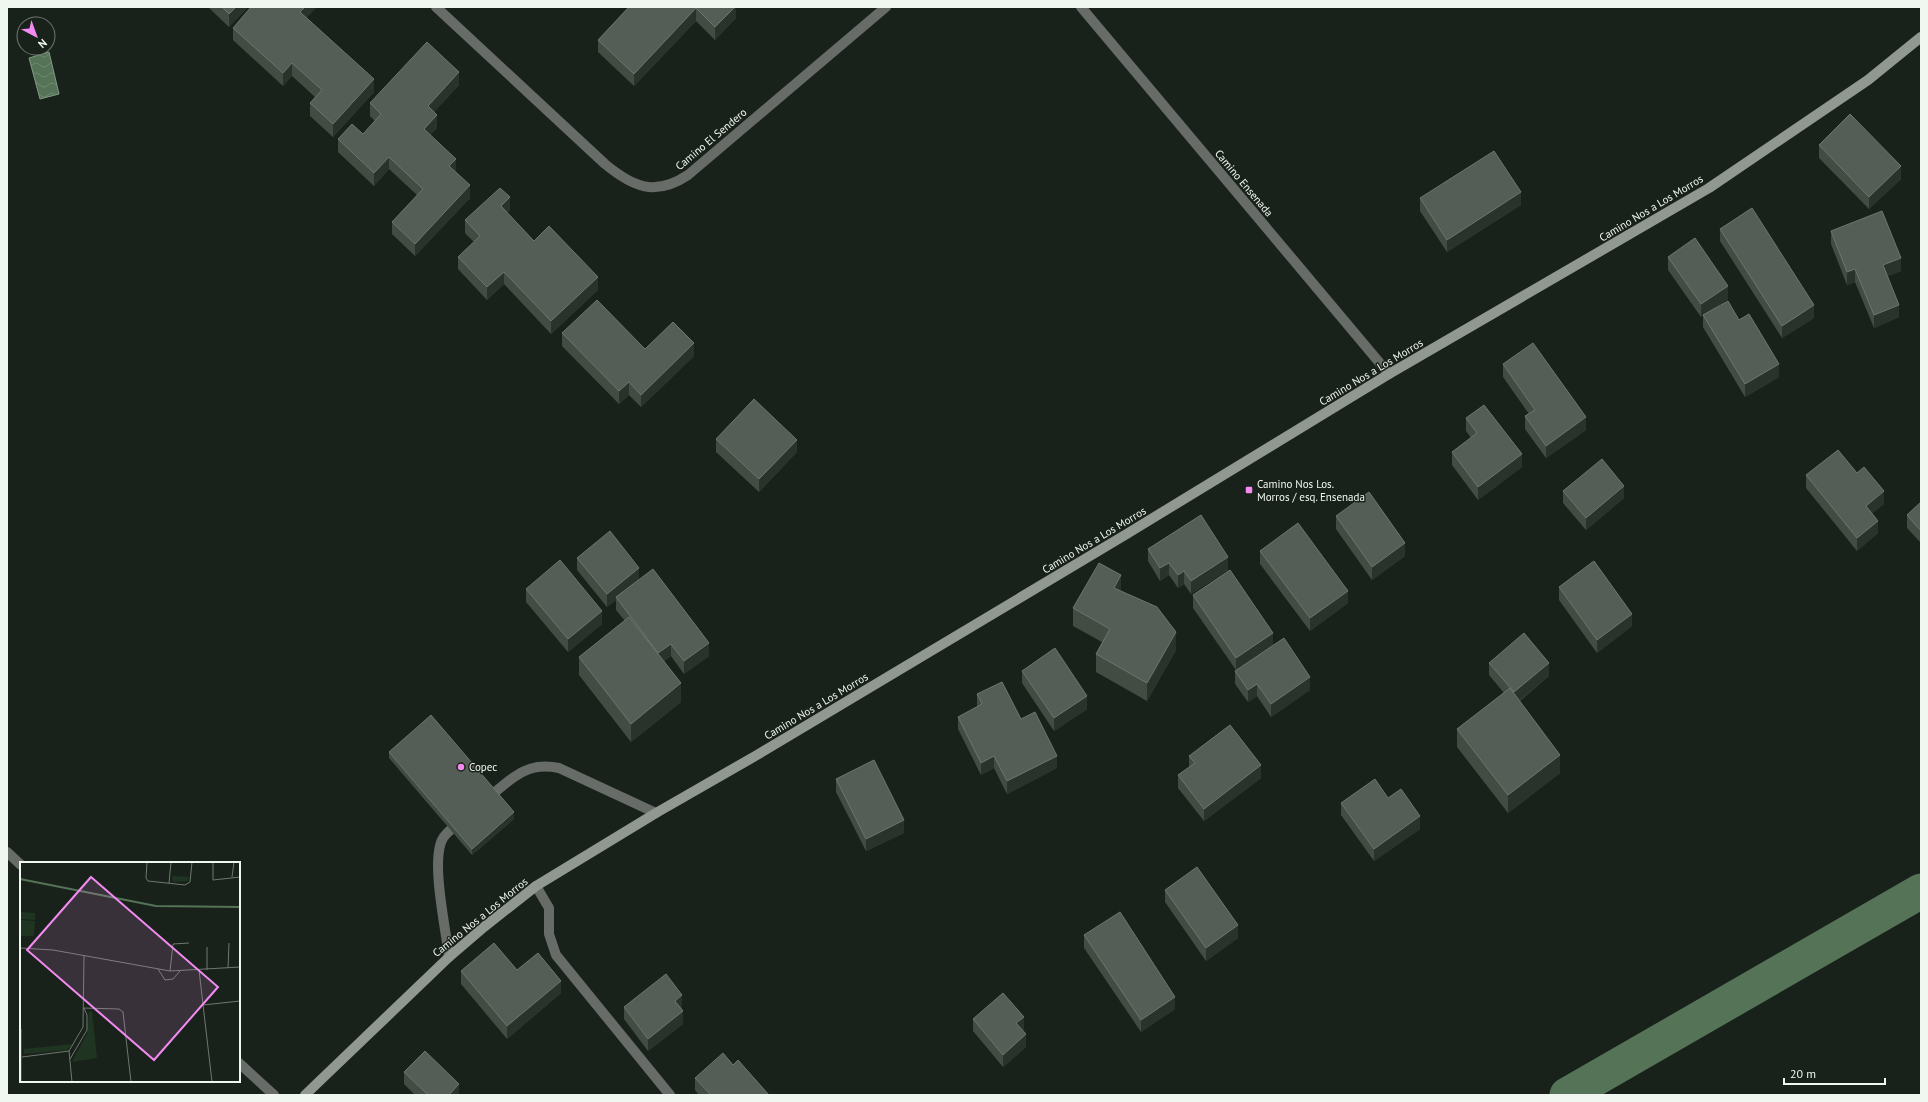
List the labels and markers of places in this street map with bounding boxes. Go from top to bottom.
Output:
place label: Camino Nos Los. Morros / esq. Ensenada [1257,477,1365,504]
marker: Camino Nos Los. Morros / esq. Ensenada [1244,485,1254,495]
place label: Copec [469,760,497,774]
marker: Copec [456,762,466,772]

